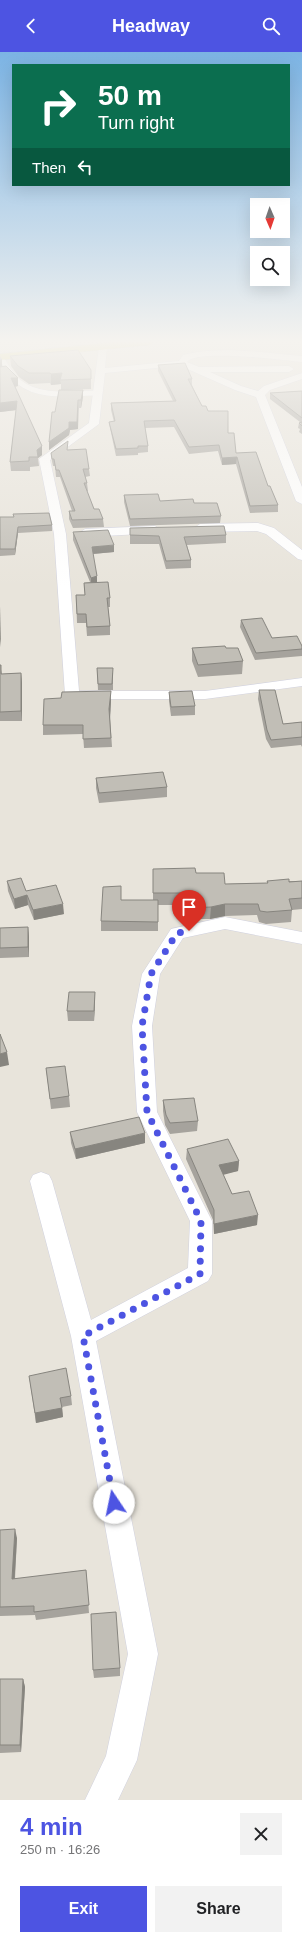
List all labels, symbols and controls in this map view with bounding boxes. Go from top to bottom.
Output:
icon: back [20,15,42,37]
icon: search [260,15,282,37]
text: Headway [112,16,190,36]
icon: right [32,80,84,132]
text: 50 m [98,80,162,111]
text: Turn right [98,113,174,133]
icon: left [74,156,96,178]
text: Then [32,159,66,176]
north arrow [250,198,290,238]
map controls [250,198,290,286]
button: search [250,246,290,286]
pin [172,890,206,931]
icon: arrive [178,896,200,918]
position arrow [93,1482,135,1524]
text: 4 min [20,1813,83,1840]
button: close [240,1813,282,1855]
text: 250 m · 16:26 [20,1842,100,1857]
button: Exit [20,1886,147,1932]
button: Share [155,1886,282,1932]

